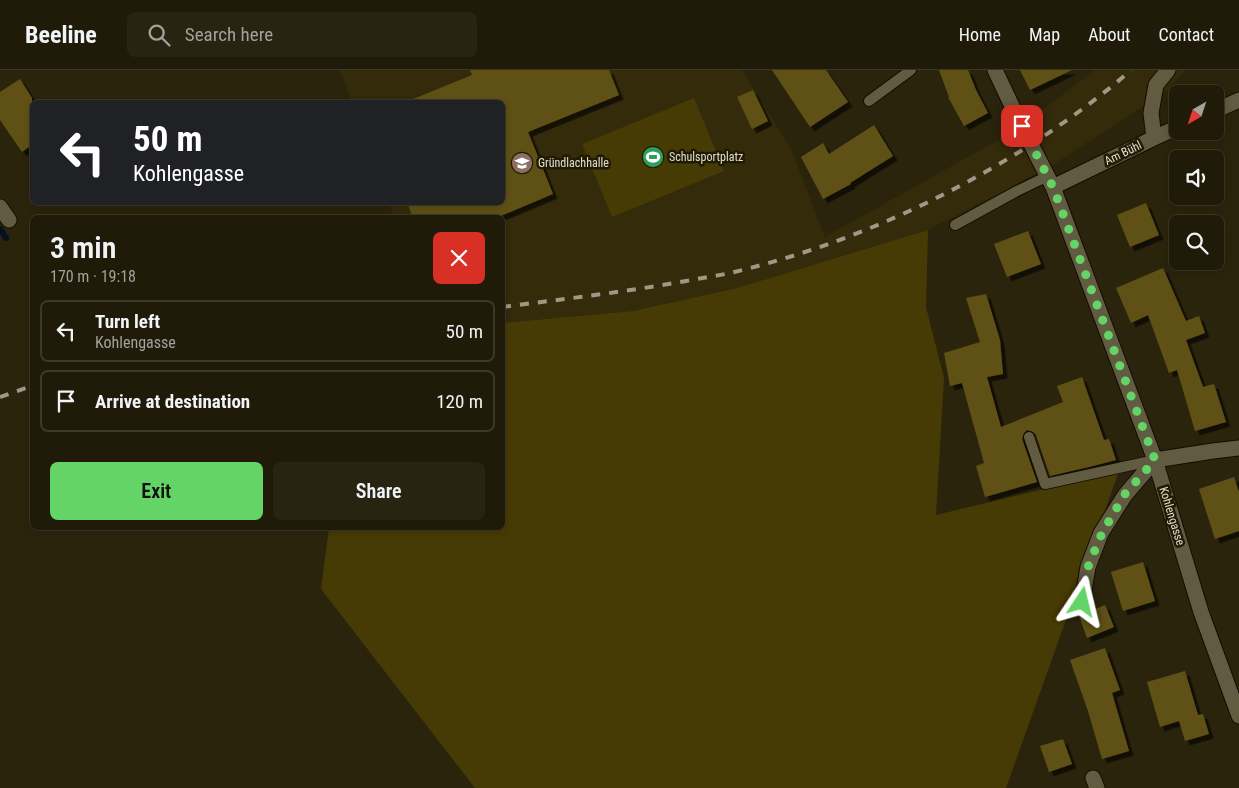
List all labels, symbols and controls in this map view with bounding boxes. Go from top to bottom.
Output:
search box [127,12,477,57]
text: Beeline [25,21,97,49]
icon: search [145,21,173,49]
text: Search here [185,23,273,46]
text: Home [959,24,1001,45]
text: Map [1029,24,1060,45]
text: About [1088,24,1130,45]
text: Contact [1158,24,1214,45]
north arrow [1169,85,1224,140]
map controls [1169,85,1224,270]
pin [1001,105,1043,147]
icon: arrive [1008,112,1036,140]
text: 50 m [133,119,202,160]
icon: left [50,120,115,185]
street label: Am Bühl [1102,138,1144,168]
sports icon: Schulsportplatz [641,145,665,169]
place label: Schulsportplatz [669,150,743,164]
button: sound [1169,150,1224,205]
school or university icon: Gründlachhalle [510,151,534,175]
place label: Gründlachhalle [538,156,609,170]
text: Kohlengasse [133,161,244,186]
button: search [1169,215,1224,270]
text: 3 min [50,230,116,265]
button: close [433,232,485,284]
text: 170 m · 19:18 [50,267,136,286]
text: Turn left [95,310,160,333]
icon: left [52,317,80,345]
text: 50 m [446,320,483,343]
text: Kohlengasse [95,333,176,352]
icon: arrive [52,387,80,415]
text: Arrive at destination [95,390,250,413]
text: 120 m [436,390,483,413]
button: Exit [50,462,263,520]
button: Share [273,462,485,520]
street label: Kohlengasse [1156,485,1188,547]
position arrow [1055,575,1107,627]

